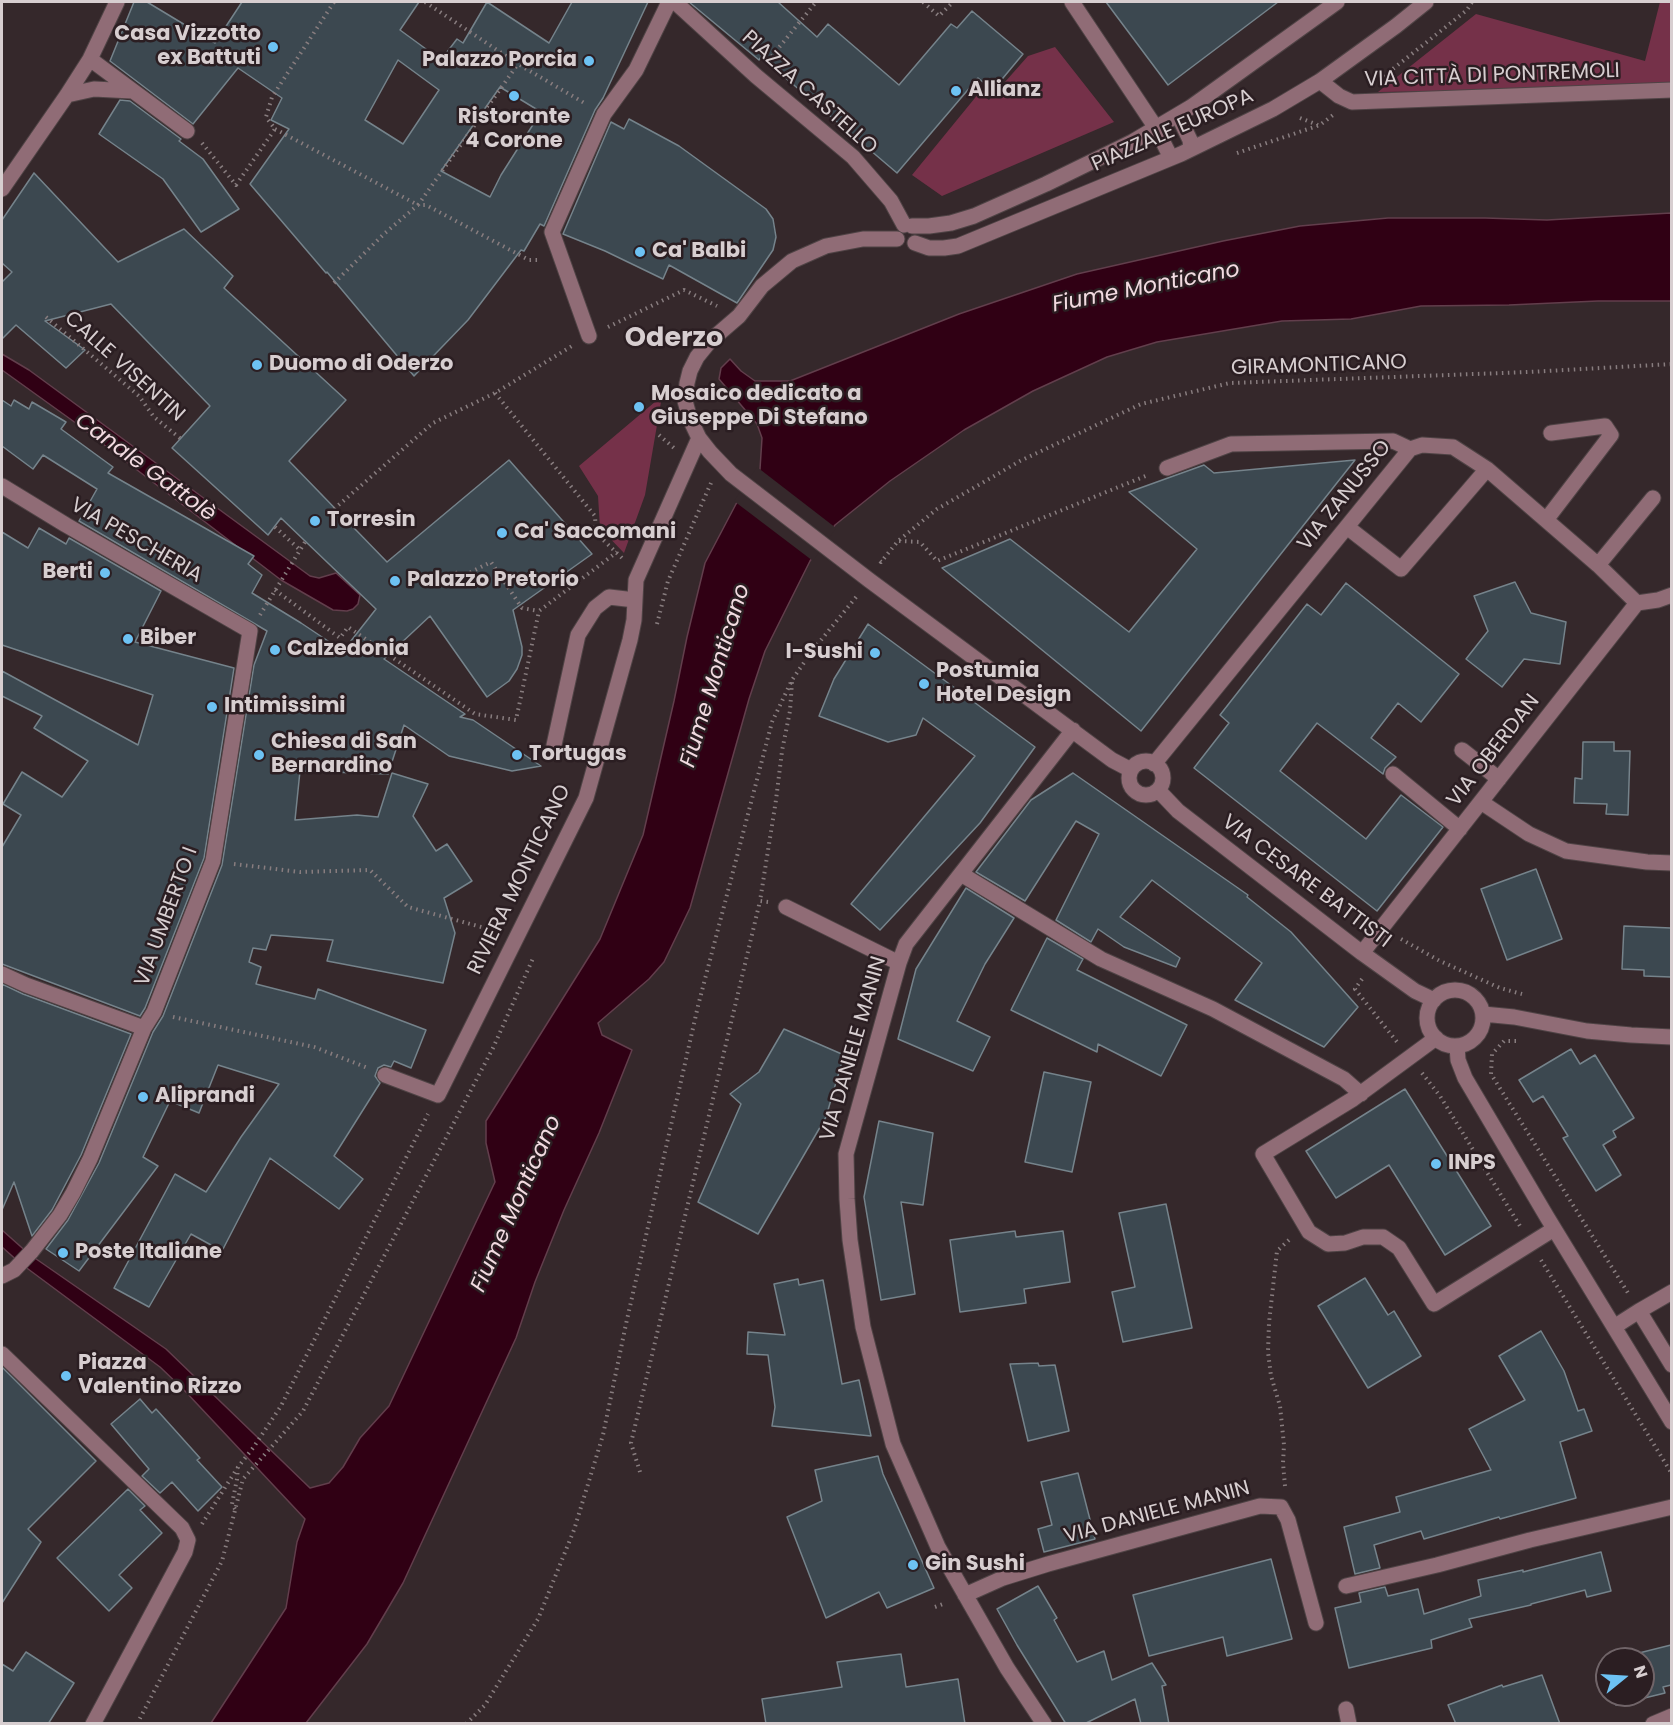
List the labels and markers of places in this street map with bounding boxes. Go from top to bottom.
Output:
place label: Casa Vizzotto ex Battuti [114,22,261,72]
marker: Casa Vizzotto ex Battuti [266,40,280,54]
place label: Palazzo Porcia [422,48,577,74]
marker: Palazzo Porcia [582,54,596,68]
place label: Allianz [968,78,1041,104]
marker: Allianz [949,84,963,98]
marker: Ristorante 4 Corone [507,89,521,103]
place label: Ristorante 4 Corone [458,105,570,155]
place label: Ca' Balbi [652,239,746,265]
marker: Ca' Balbi [633,245,647,259]
place label: Duomo di Oderzo [269,352,453,378]
marker: Duomo di Oderzo [250,358,264,372]
place label: Mosaico dedicato a Giuseppe Di Stefano [651,382,868,432]
marker: Mosaico dedicato a Giuseppe Di Stefano [632,400,646,414]
place label: Torresin [327,508,416,534]
marker: Torresin [308,514,322,528]
place label: Ca' Saccomani [514,520,676,546]
marker: Ca' Saccomani [495,526,509,540]
place label: Berti [43,560,93,586]
marker: Berti [98,566,112,580]
place label: Palazzo Pretorio [407,568,579,594]
marker: Palazzo Pretorio [388,574,402,588]
place label: Biber [140,626,196,652]
marker: Biber [121,632,135,646]
place label: Calzedonia [287,637,409,663]
place label: I-Sushi [785,640,863,666]
marker: Calzedonia [268,643,282,657]
marker: I-Sushi [868,646,882,660]
place label: Postumia Hotel Design [936,659,1071,709]
marker: Postumia Hotel Design [917,677,931,691]
place label: Intimissimi [224,694,346,720]
marker: Intimissimi [205,700,219,714]
place label: Chiesa di San Bernardino [271,730,417,780]
place label: Tortugas [529,742,627,768]
marker: Chiesa di San Bernardino [252,748,266,762]
marker: Tortugas [510,748,524,762]
place label: Aliprandi [155,1084,255,1110]
marker: Aliprandi [136,1090,150,1104]
place label: INPS [1448,1151,1496,1177]
marker: INPS [1429,1157,1443,1171]
place label: Poste Italiane [75,1240,222,1266]
marker: Poste Italiane [56,1246,70,1260]
place label: Piazza Valentino Rizzo [78,1351,242,1401]
marker: Piazza Valentino Rizzo [59,1369,73,1383]
place label: Gin Sushi [925,1552,1025,1578]
marker: Gin Sushi [906,1558,920,1572]

